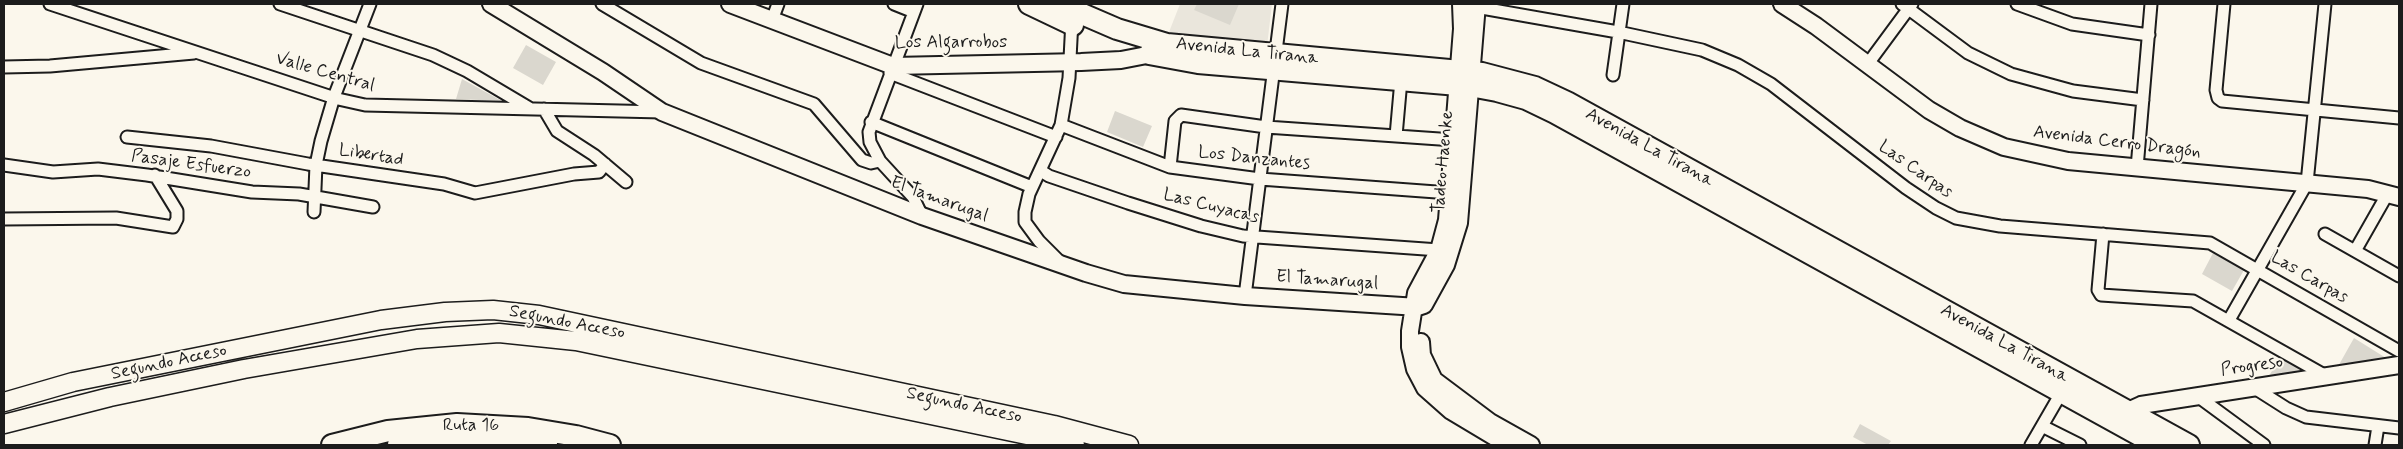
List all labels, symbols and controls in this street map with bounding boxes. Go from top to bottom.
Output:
street label: Los Algarrobos [895,32,1007,54]
street label: Avenida La Tirana [1175,34,1319,70]
street label: Valle Central [273,49,377,97]
street label: Avenida La Tirana [1581,104,1717,192]
street label: Tadeo Haenke [1429,110,1459,214]
street label: Avenida Cerro Dragón [2032,122,2202,164]
street label: Las Carpas [1874,137,1956,203]
street label: Libertad [337,140,405,172]
street label: Los Danzantes [1197,142,1311,176]
street label: Pasaje Esfuerzo [130,146,252,184]
street label: El Tamarugal [887,172,991,228]
street label: Las Cuyacas [1161,185,1261,229]
street label: Las Carpas [2266,247,2352,309]
street label: El Tamarugal [1275,267,1379,295]
street label: Avenida La Tirana [1936,300,2072,388]
street label: Segundo Acceso [507,301,627,345]
street label: Segundo Acceso [109,340,229,386]
street label: Progreso [2220,352,2284,382]
street label: Segundo Acceso [904,383,1024,429]
street label: Ruta 16 [443,415,499,437]

